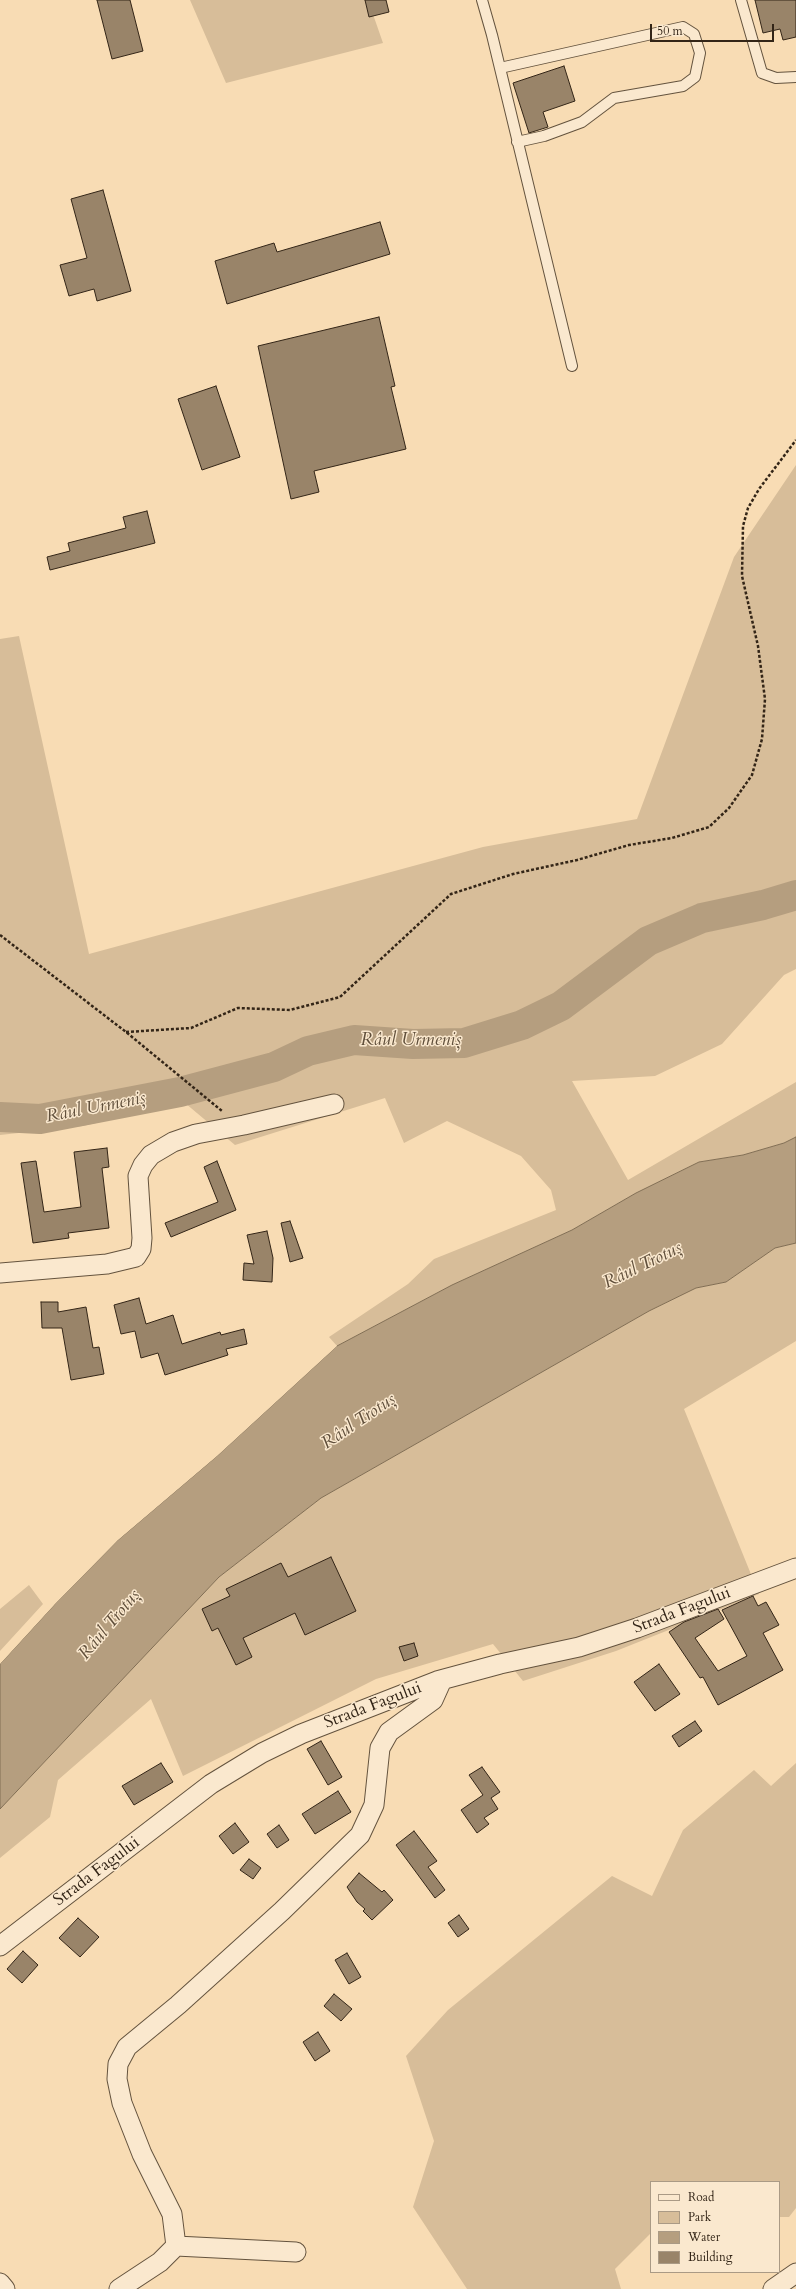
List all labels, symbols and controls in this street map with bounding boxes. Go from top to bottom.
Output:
scale bar [652,16,776,42]
text: 50 m [657,23,683,39]
water label: Râul Urmeniș [361,1030,461,1052]
water label: Râul Urmeniș [44,1088,148,1128]
water label: Râul Trotuș [600,1238,686,1294]
water label: Râul Trotuș [318,1389,400,1455]
street label: Strada Fagului [630,1583,734,1639]
water label: Râul Trotuș [74,1586,146,1664]
street label: Strada Fagului [321,1678,425,1734]
street label: Strada Fagului [50,1833,144,1911]
legend [650,2181,780,2273]
text: Road [688,2189,714,2205]
text: Park [688,2209,711,2225]
text: Water [688,2229,720,2245]
text: Building [688,2249,732,2265]

